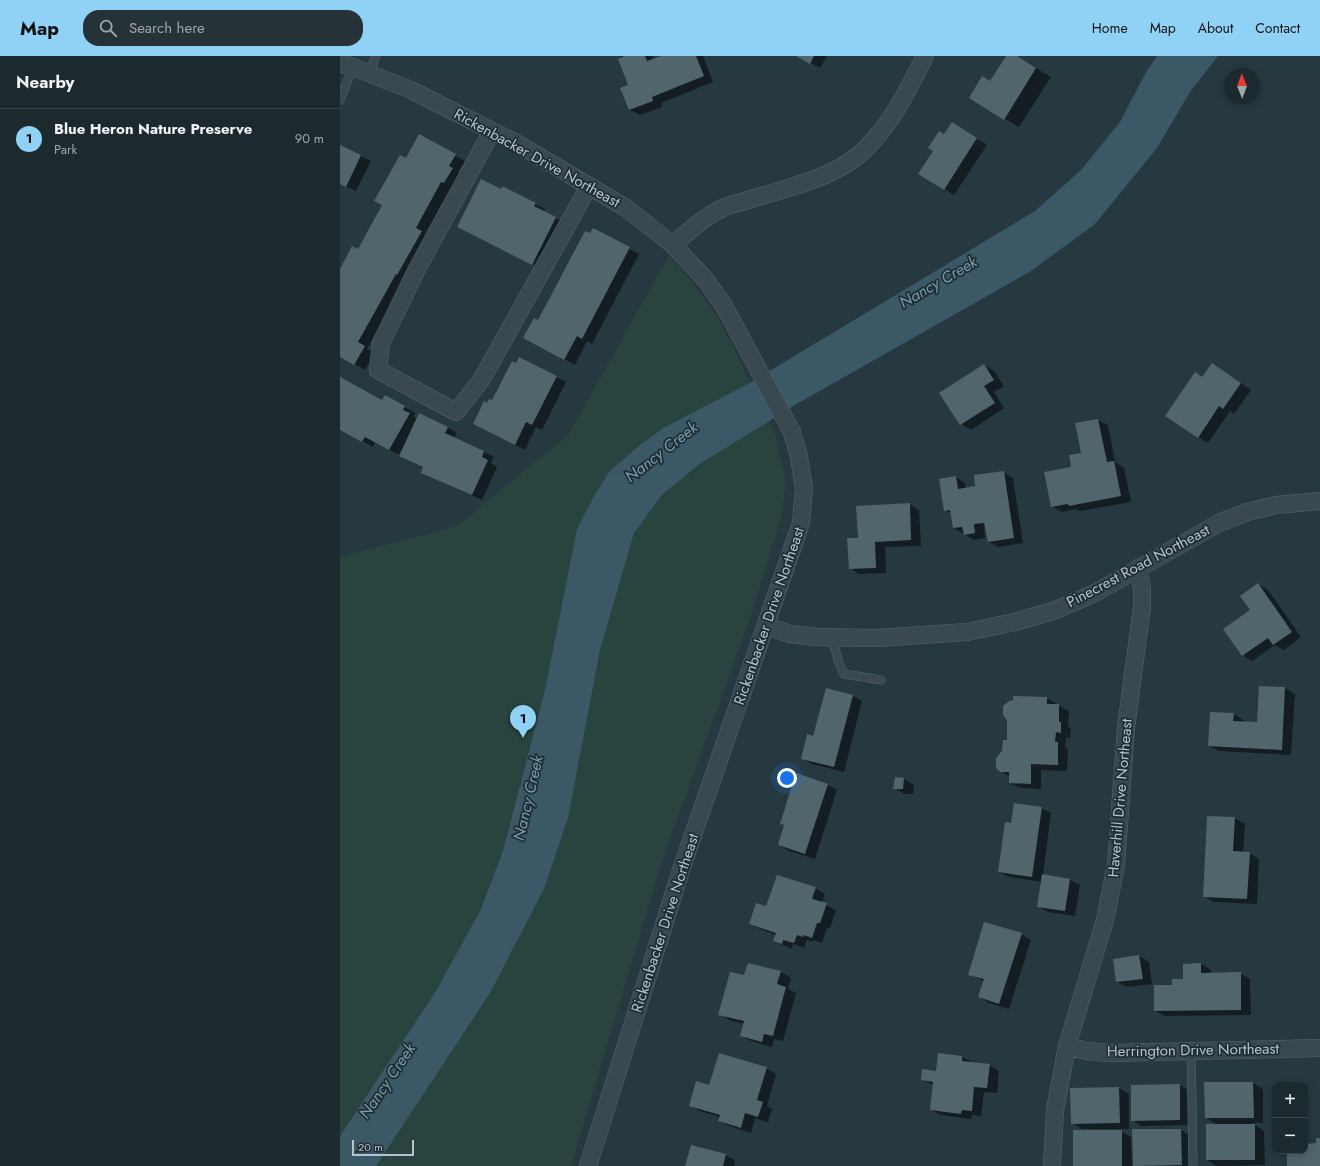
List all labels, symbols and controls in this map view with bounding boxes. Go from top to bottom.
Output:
search box [83,10,363,46]
text: Map [20,15,59,42]
icon: search [97,17,119,39]
text: Search here [129,17,205,39]
text: Home [1092,18,1128,38]
text: Map [1150,18,1176,38]
text: About [1198,18,1233,38]
text: Contact [1255,18,1300,38]
north arrow [1224,68,1260,104]
text: Nearby [16,70,74,94]
street label: Rickenbacker Drive Northeast [450,103,624,213]
text: Blue Heron Nature Preserve [54,118,252,140]
text: 1 [26,129,32,148]
text: 90 m [295,129,324,148]
text: Park [54,140,77,159]
water label: Nancy Creek [895,250,982,314]
water label: Nancy Creek [620,416,703,488]
street label: Pinecrest Road Northeast [1062,519,1214,613]
street label: Rickenbacker Drive Northeast [728,524,810,708]
pin: 1 [510,705,536,738]
street label: Haverhill Drive Northeast [1102,717,1138,878]
water label: Nancy Creek [507,752,549,843]
your location [777,768,797,788]
street label: Rickenbacker Drive Northeast [626,830,704,1015]
street label: Herrington Drive Northeast [1107,1037,1280,1063]
water label: Nancy Creek [353,1038,421,1123]
map controls [1272,1082,1308,1154]
button: + [1272,1082,1308,1118]
button: − [1272,1118,1308,1154]
scale bar [352,1138,414,1157]
text: 20 m [358,1139,383,1155]

